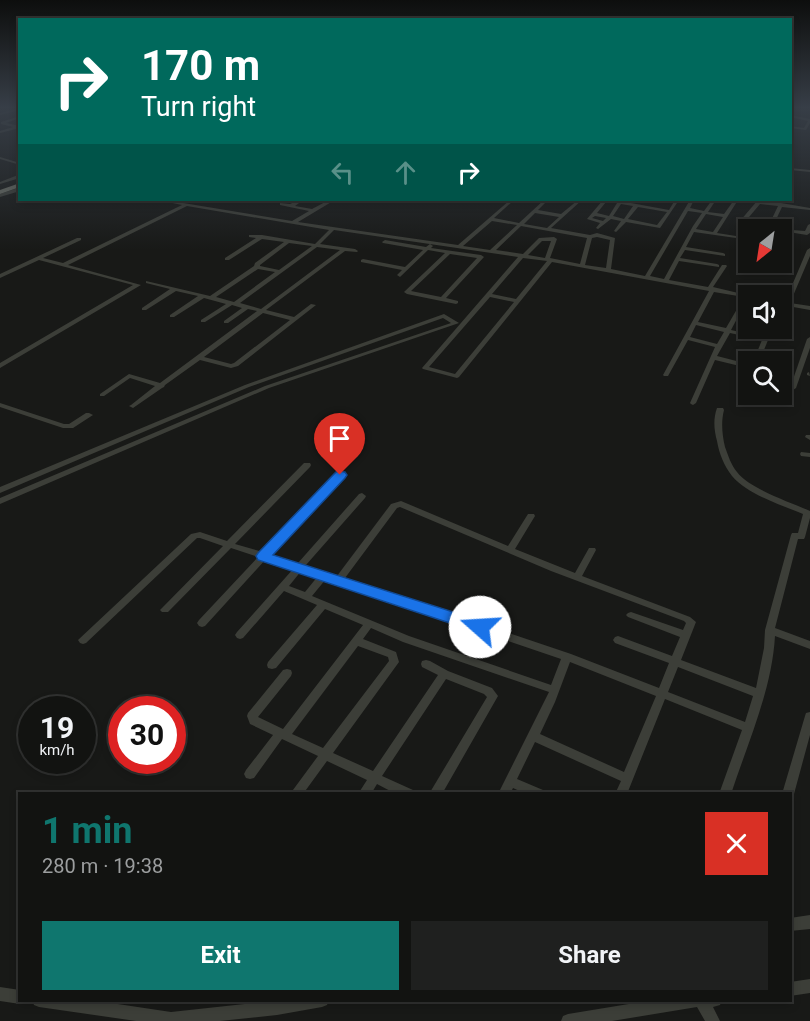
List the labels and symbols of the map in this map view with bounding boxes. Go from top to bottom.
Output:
north arrow [738,219,792,273]
pin [314,413,365,475]
position arrow [448,595,512,659]
speed limit sign: 30 [108,696,186,774]

